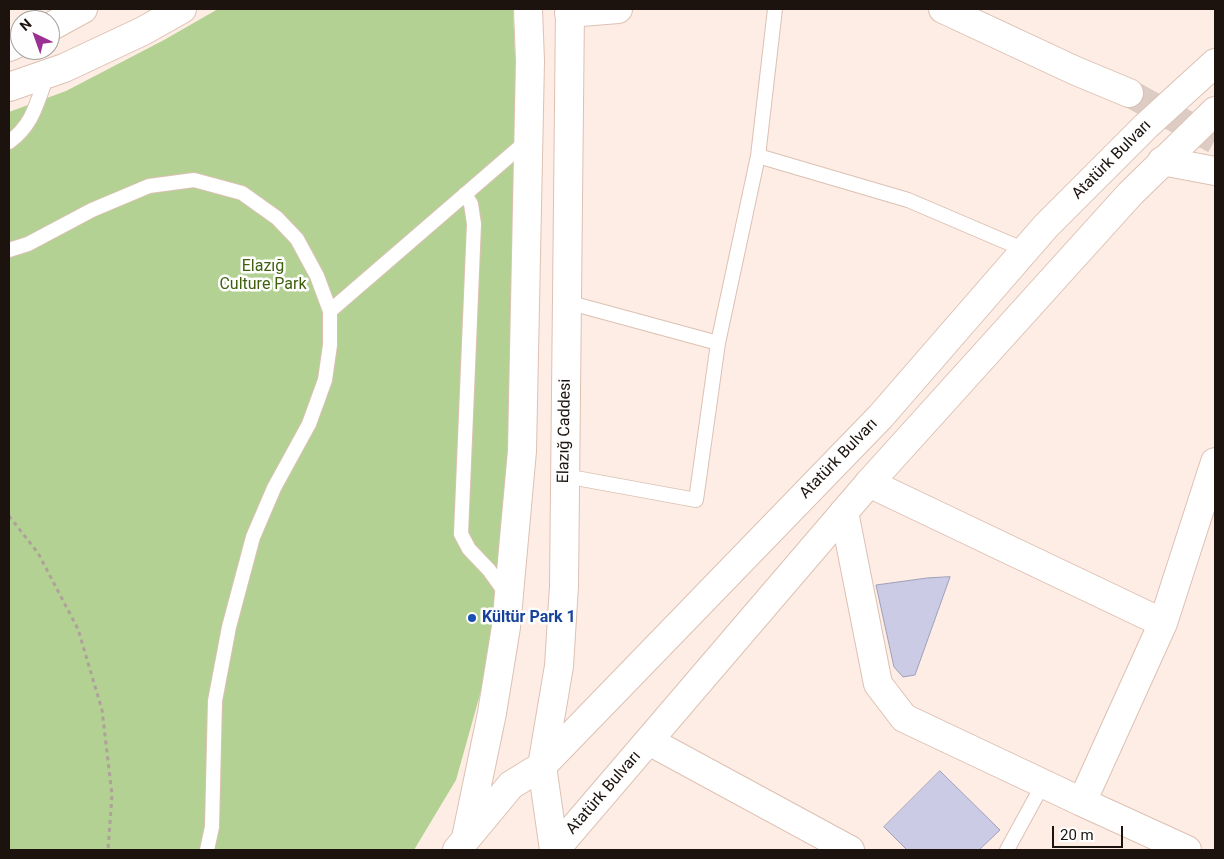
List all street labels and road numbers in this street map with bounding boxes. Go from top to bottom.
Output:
street label: Atatürk Bulvarı [1068,116,1156,204]
street label: Elazığ Caddesi [554,379,576,483]
street label: Atatürk Bulvarı [796,415,882,503]
street label: Atatürk Bulvarı [563,747,645,839]

